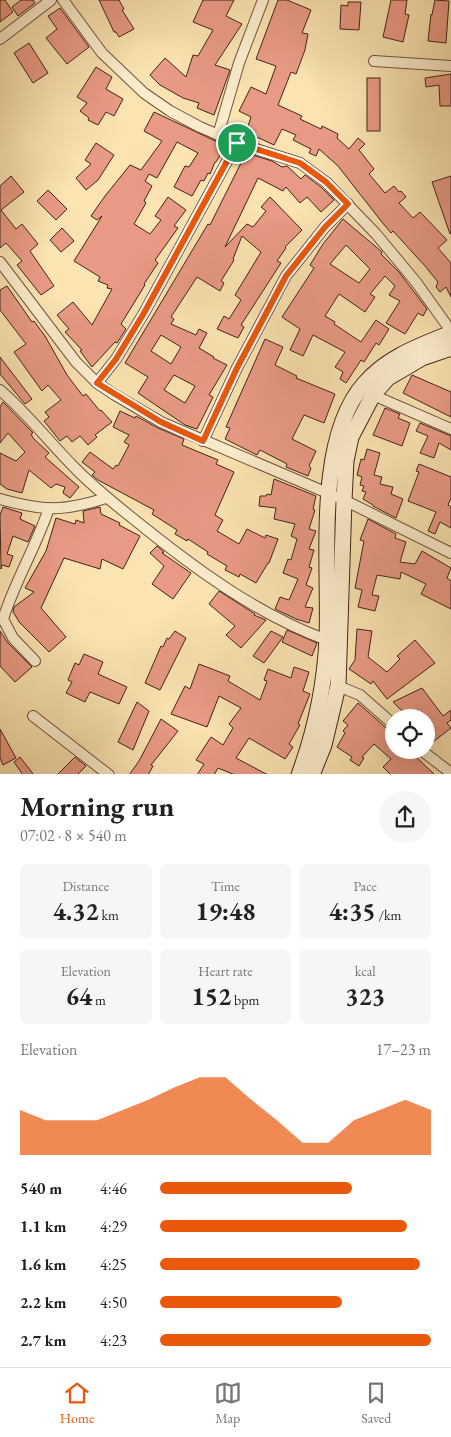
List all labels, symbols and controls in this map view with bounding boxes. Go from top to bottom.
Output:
pin [216,122,258,164]
icon: arrive [223,129,251,157]
map controls [385,709,435,759]
button: locate [385,709,435,759]
text: Morning run [20,788,174,824]
button: share [379,791,431,843]
text: 07:02 · 8 × 540 m [20,825,127,846]
text: Distance [62,877,109,895]
text: Time [211,877,240,895]
text: Pace [353,877,377,895]
text: 4.32 [53,895,99,927]
text: 19:48 [196,895,255,927]
text: 4:35 [329,895,376,927]
text: km [99,906,119,924]
text: /km [376,906,401,924]
text: Elevation [61,962,111,980]
text: Heart rate [198,962,253,980]
text: kcal [355,962,376,980]
text: 64 [66,980,92,1012]
text: 152 [192,980,231,1012]
text: 323 [345,980,385,1012]
text: m [92,991,106,1009]
text: bpm [231,991,259,1009]
text: Elevation [20,1039,78,1060]
text: 17–23 m [376,1039,431,1060]
text: 540 m [20,1178,62,1199]
text: 4:46 [100,1178,127,1199]
text: 1.1 km [20,1216,66,1237]
text: 4:29 [100,1216,127,1237]
text: 1.6 km [20,1254,66,1275]
text: 4:25 [100,1254,127,1275]
text: 2.2 km [20,1292,66,1313]
text: 4:50 [100,1292,127,1313]
text: 2.7 km [20,1330,66,1351]
text: 4:23 [100,1330,127,1351]
tab: Home [60,1379,94,1427]
tab: Map [214,1379,242,1427]
tab: Saved [361,1379,391,1427]

